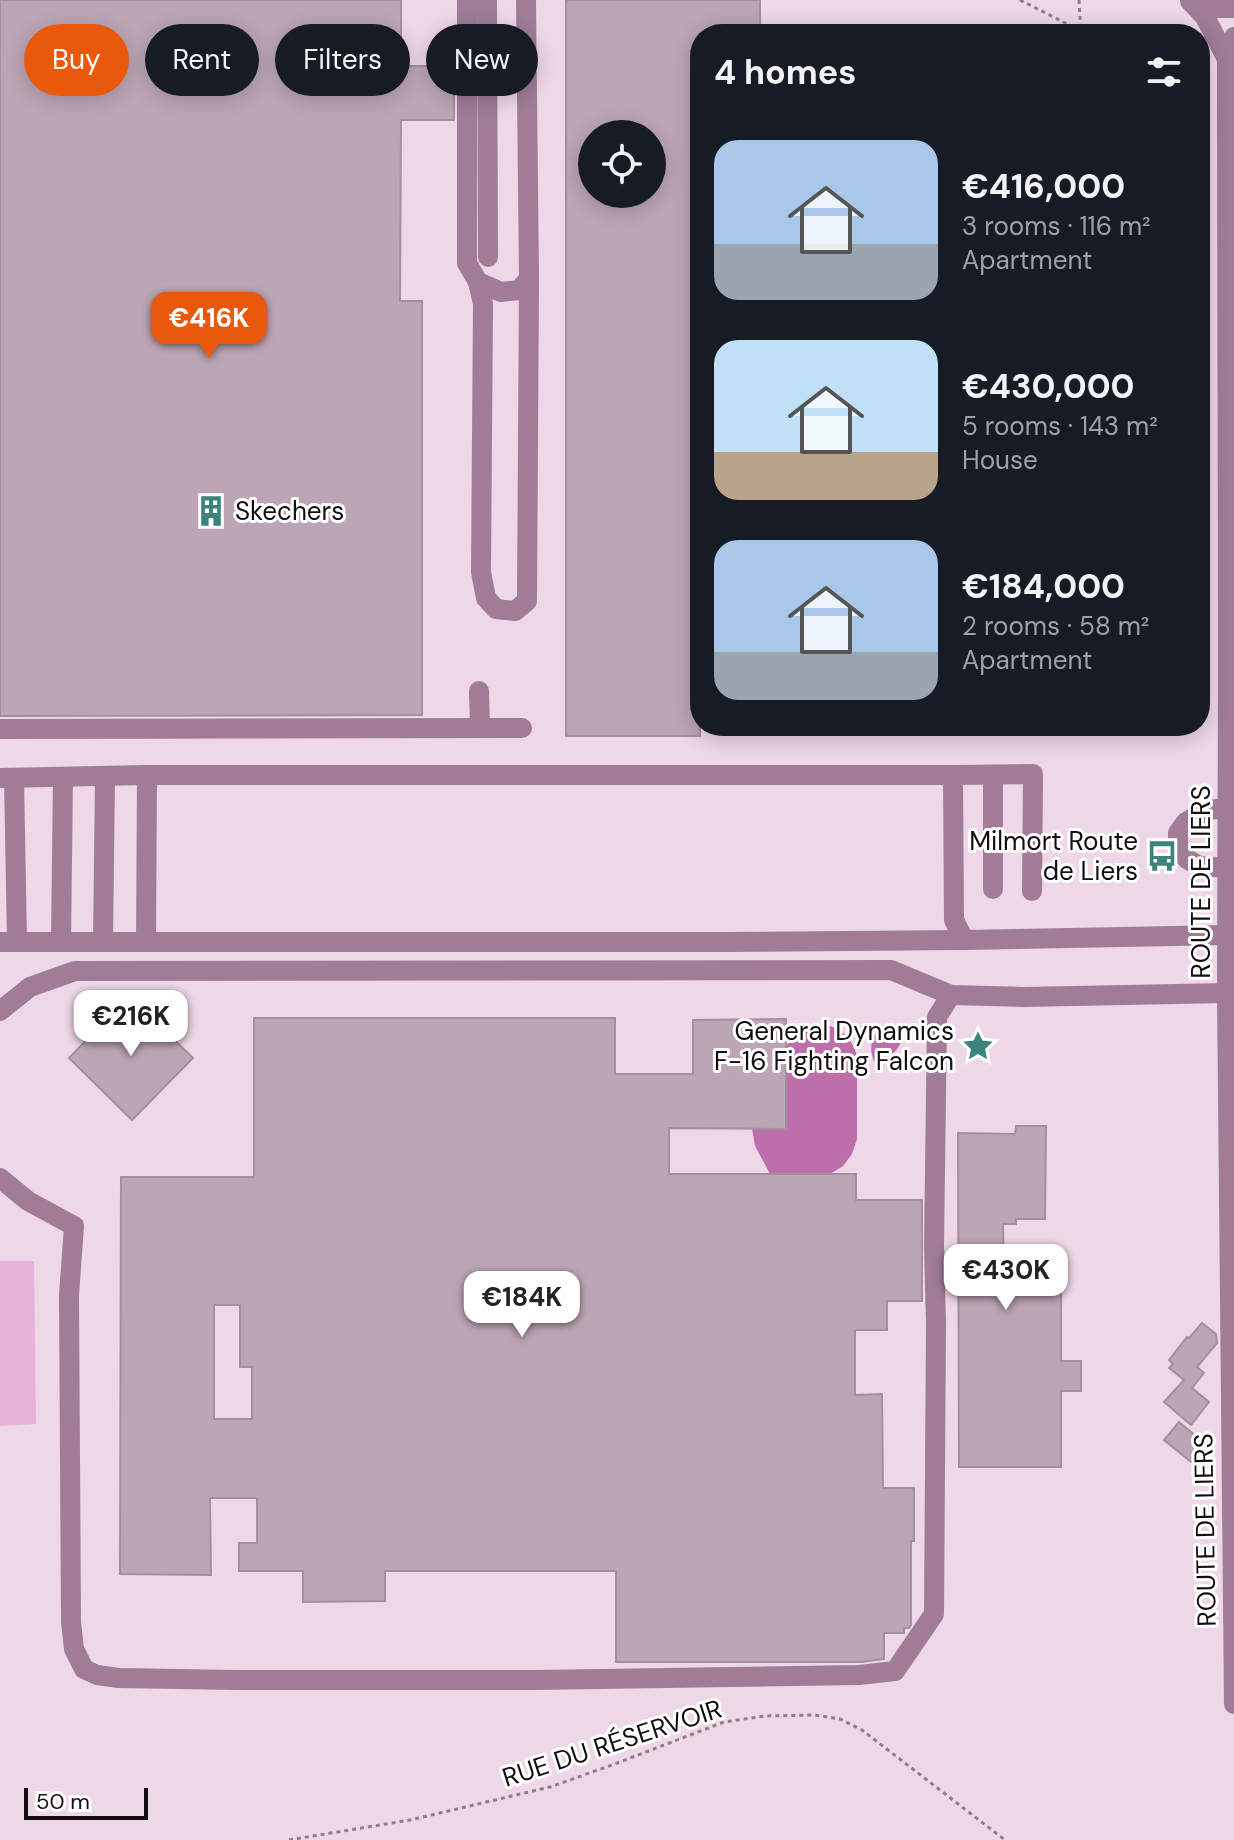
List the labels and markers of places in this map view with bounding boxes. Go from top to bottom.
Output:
pin: €416K [153,292,265,360]
building icon: Skechers [194,494,228,528]
place label: Skechers [235,494,344,528]
place label: Milmort Route de Liers [969,824,1138,888]
bus stop icon: Milmort Route de Liers [1145,839,1179,873]
pin: €216K [75,990,187,1058]
place label: General Dynamics F-16 Fighting Falcon [714,1014,954,1078]
place icon: General Dynamics F-16 Fighting Falcon [961,1029,995,1063]
pin: €430K [950,1244,1062,1312]
pin: €184K [466,1271,578,1339]

